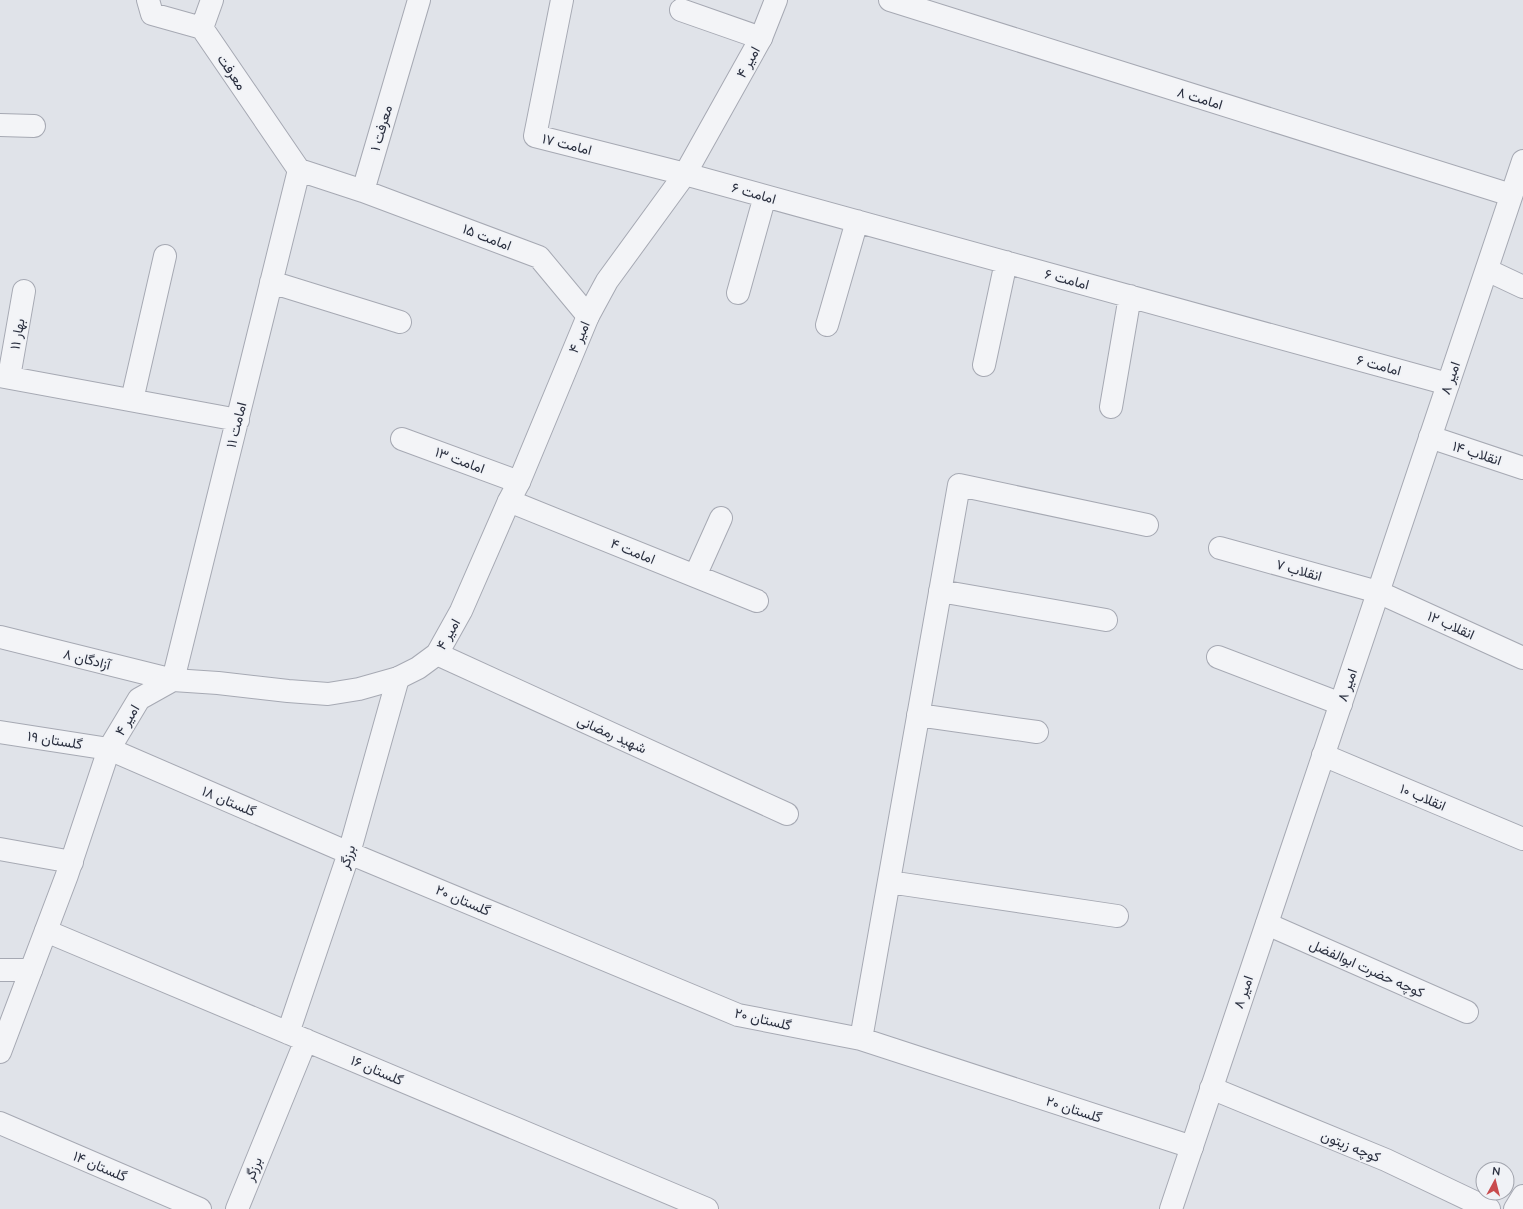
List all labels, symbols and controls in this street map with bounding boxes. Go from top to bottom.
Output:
street label: امیر ۴ [732,43,765,81]
street label: معرفت [213,51,250,94]
street label: امامت ۸ [1175,83,1225,114]
street label: معرفت ۱ [366,103,397,153]
street label: امامت ۱۷ [540,129,594,160]
street label: امامت ۶ [729,178,778,209]
street label: امامت ۱۵ [460,220,514,255]
street label: امامت ۶ [1043,264,1091,295]
street label: بهار ۱۱ [5,317,30,351]
street label: امیر ۴ [564,318,595,356]
street label: امامت ۶ [1355,350,1403,381]
street label: امیر ۸ [1436,359,1465,397]
street label: امامت ۱۱ [222,400,251,450]
street label: انقلاب ۱۴ [1450,437,1504,470]
street label: امامت ۱۳ [432,443,487,478]
street label: امامت ۴ [608,534,658,569]
street label: انقلاب ۷ [1274,555,1324,586]
street label: انقلاب ۱۲ [1424,607,1477,644]
street label: امیر ۴ [432,615,465,653]
street label: آزادگان ۸ [61,644,114,675]
street label: امیر ۸ [1333,666,1362,704]
street label: امیر ۴ [111,701,144,739]
street label: شهید رمضانی [574,711,649,758]
street label: گلستان ۱۹ [26,727,84,754]
street label: انقلاب ۱۰ [1397,779,1449,816]
street label: گلستان ۱۸ [199,782,259,821]
street label: برزگر [334,843,360,873]
street label: گلستان ۲۰ [432,880,493,921]
street label: کوچه حضرت ابوالفضل [1307,935,1427,1002]
street label: امیر ۸ [1229,973,1258,1011]
street label: گلستان ۲۰ [733,1004,793,1035]
street label: گلستان ۱۶ [348,1051,406,1090]
street label: گلستان ۲۰ [1043,1092,1104,1127]
street label: کوچه زیتون [1318,1126,1383,1167]
street label: گلستان ۱۴ [70,1147,130,1186]
street label: برزگر [240,1154,267,1185]
north arrow [1475,1161,1515,1201]
text: N [1491,1164,1501,1180]

